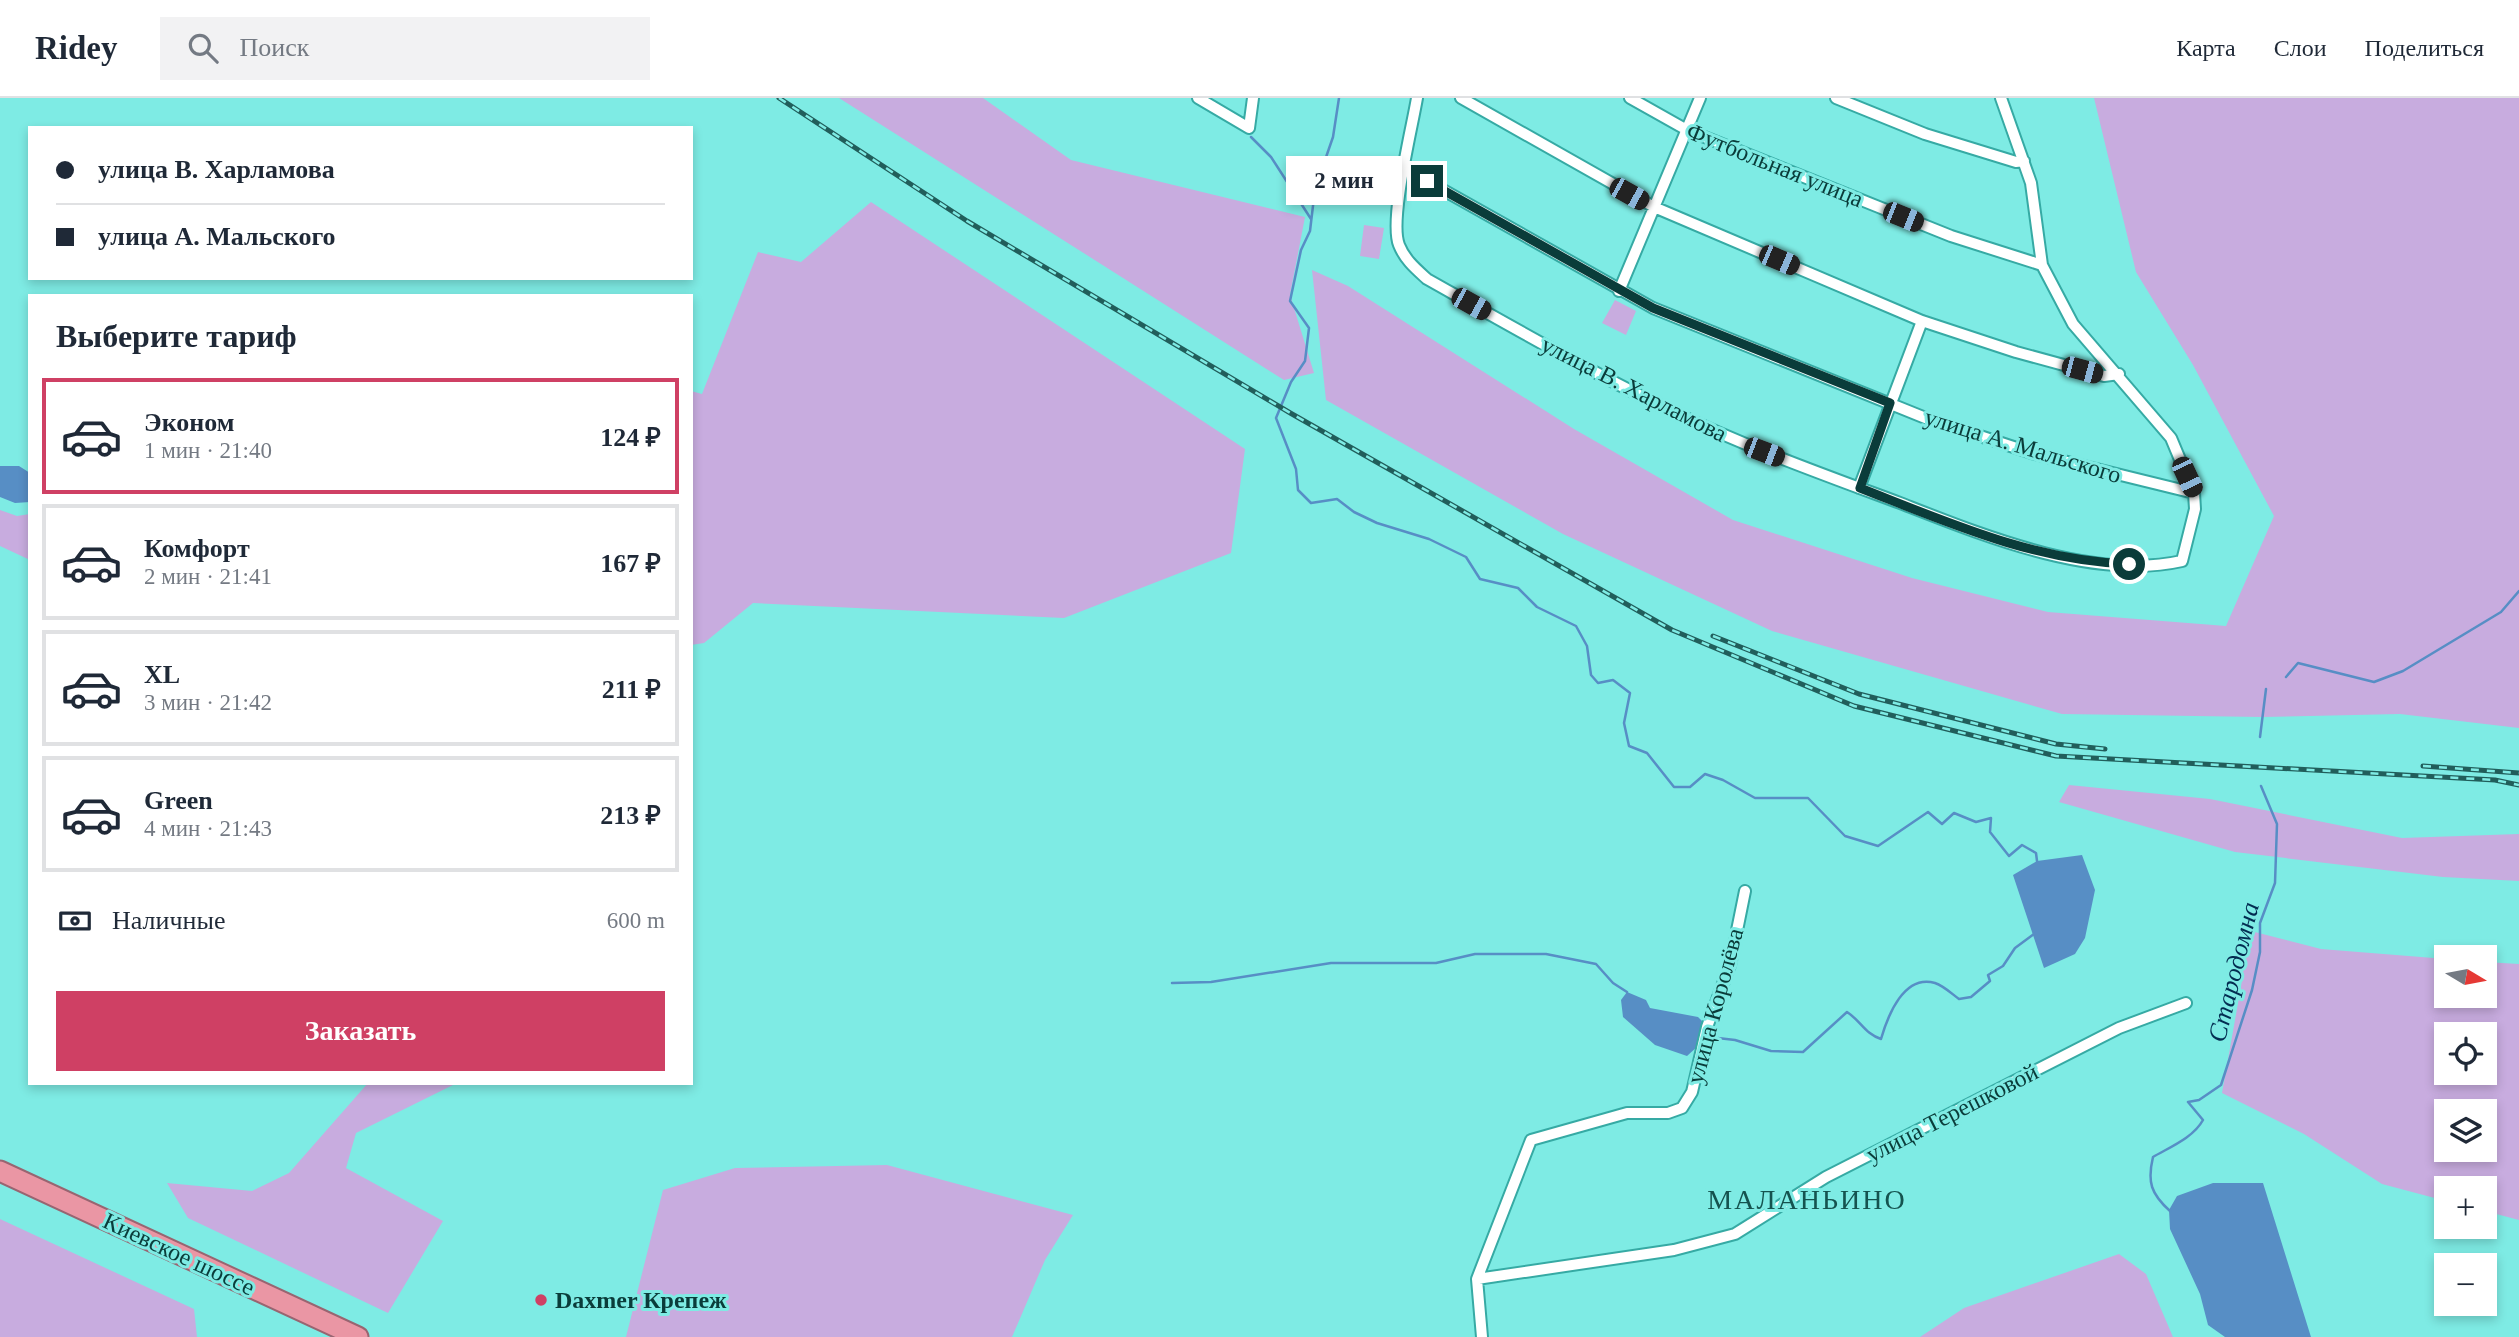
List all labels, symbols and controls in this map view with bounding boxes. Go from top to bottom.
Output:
search box [160,17,650,80]
icon: search [184,29,222,67]
text: Ridey [35,30,118,66]
text: Поиск [240,33,309,62]
text: Карта [2176,35,2236,61]
text: Слои [2274,35,2327,61]
text: Поделиться [2365,35,2484,61]
street label: Футбольная улица [1683,118,1867,212]
text: улица В. Харламова [98,155,335,184]
callout: 2 мин [1287,156,1402,206]
route end [1411,165,1443,197]
text: 2 мин [1314,168,1374,193]
car [1606,175,1653,213]
car [1880,199,1927,235]
text: улица А. Мальского [98,222,336,251]
car [1756,242,1803,278]
car [1448,285,1495,323]
text: Выберите тариф [56,318,297,354]
street label: улица В. Харламова [1537,331,1731,447]
car [2059,354,2106,386]
street label: улица А. Мальского [1922,404,2124,488]
icon: car [60,405,123,468]
text: Эконом [144,408,234,437]
text: 124 ₽ [600,423,661,452]
car [1741,435,1788,469]
text: 1 мин · 21:40 [144,438,272,463]
car [2169,454,2206,500]
icon: car [60,531,123,594]
text: Комфорт [144,534,250,563]
route start [2113,548,2145,580]
text: 167 ₽ [600,549,661,578]
text: 2 мин · 21:41 [144,564,272,589]
icon: car [60,657,123,720]
text: XL [144,660,180,689]
text: 211 ₽ [602,675,661,704]
text: 3 мин · 21:42 [144,690,272,715]
icon: car [60,783,123,846]
text: Green [144,786,213,815]
text: 213 ₽ [600,801,661,830]
text: 4 мин · 21:43 [144,816,272,841]
water label: Стародомна [2202,899,2265,1045]
icon: cash [56,902,94,940]
text: Наличные [112,906,225,935]
text: 600 m [607,908,665,933]
street label: улица Королёва [1682,925,1748,1087]
north arrow [2434,945,2497,1008]
map controls [2434,945,2497,1316]
button: Заказать [56,991,665,1071]
button: locate [2434,1022,2497,1085]
street label: улица Терешковой [1862,1058,2042,1168]
button: layers [2434,1099,2497,1162]
button: + [2434,1176,2497,1239]
district label: МАЛАНЬИНО [1707,1184,1907,1215]
street label: Киевское шоссе [99,1208,259,1300]
button: − [2434,1253,2497,1316]
place label: Daxmer Крепеж [555,1287,727,1313]
marker: Daxmer Крепеж [533,1292,549,1308]

